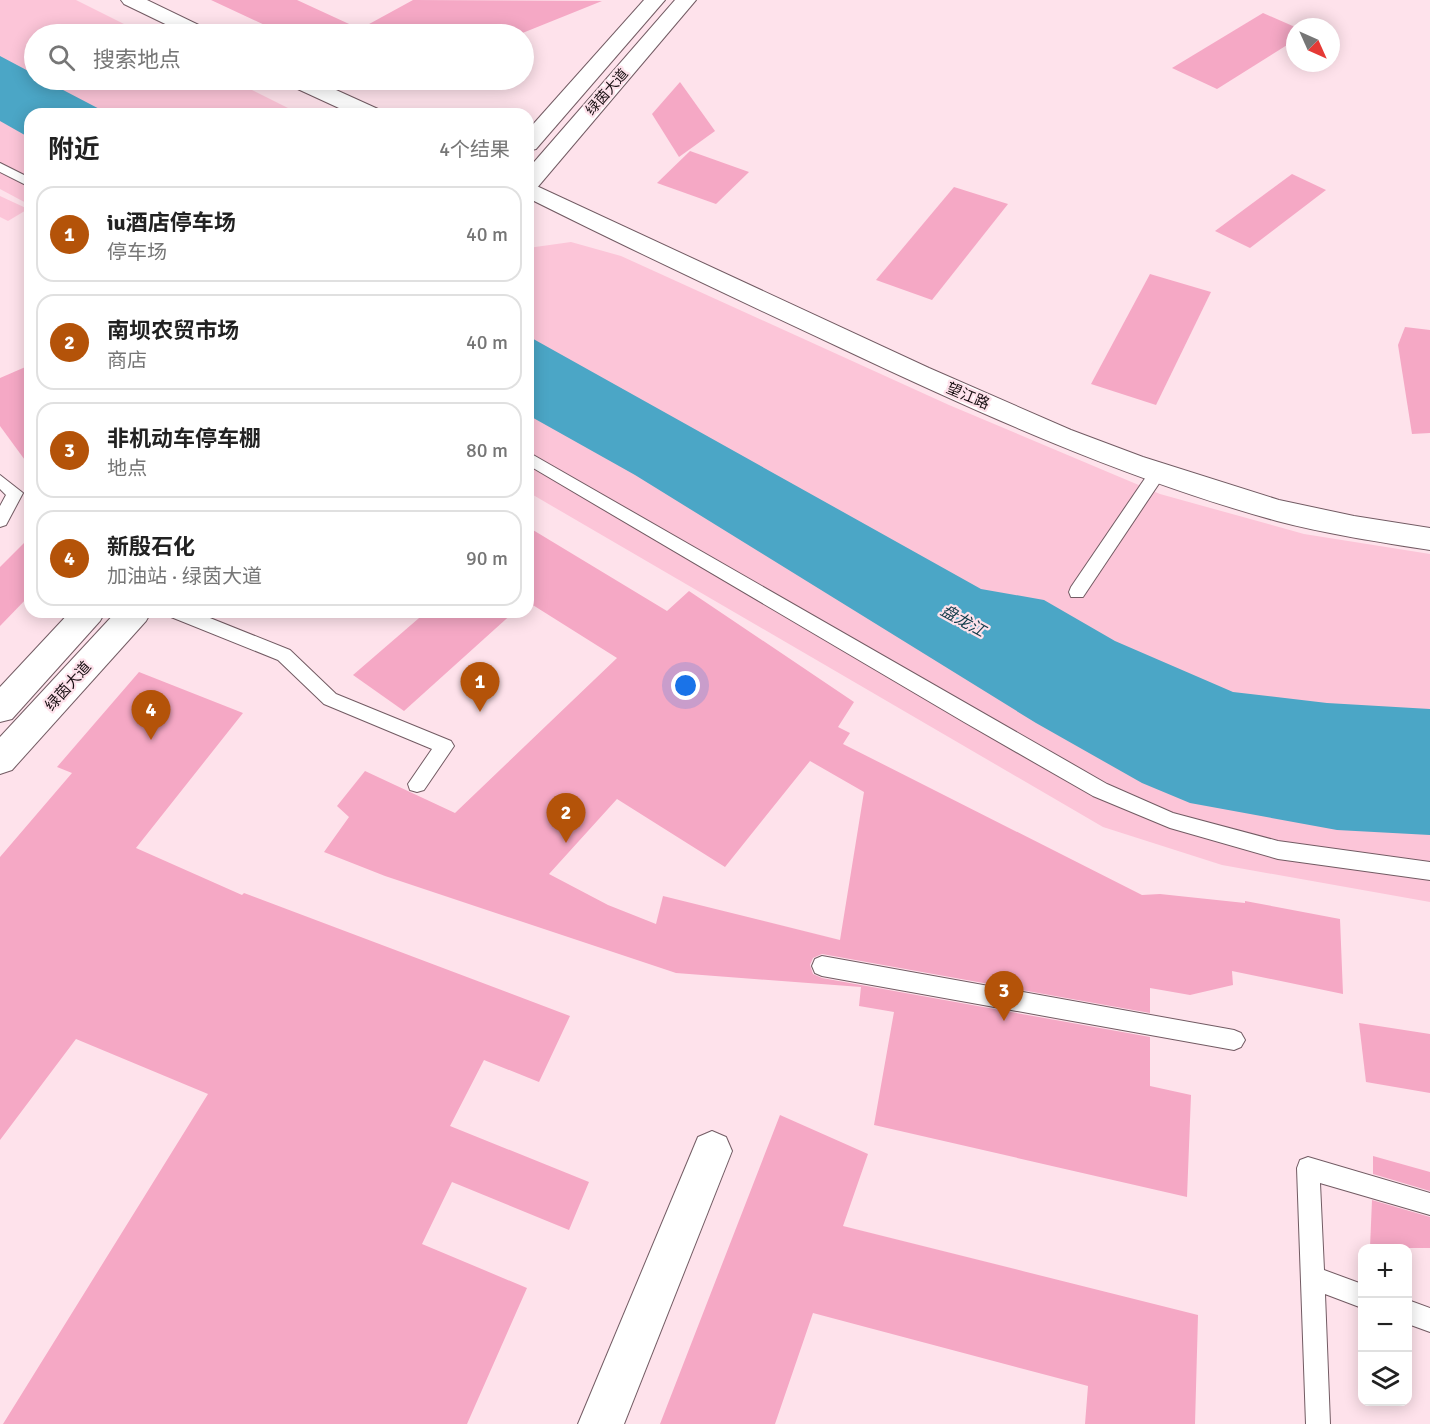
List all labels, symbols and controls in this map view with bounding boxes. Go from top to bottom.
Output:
north arrow [1286,18,1340,72]
search box [24,24,534,90]
icon: search [45,41,78,74]
text: 搜索地点 [93,46,181,73]
street label: 绿茵大道 [582,65,632,119]
text: 附近 [48,134,100,166]
text: 4个结果 [439,137,510,162]
text: iu酒店停车场 [107,209,236,236]
text: 1 [64,222,75,247]
text: 40 m [466,222,508,247]
text: 停车场 [107,240,167,265]
text: 南坝农贸市场 [107,317,239,344]
text: 2 [64,330,75,355]
text: 40 m [466,330,508,355]
text: 商店 [107,348,147,373]
street label: 望江路 [944,379,992,413]
text: 非机动车停车棚 [107,425,261,452]
text: 3 [64,438,75,463]
text: 80 m [466,438,508,463]
text: 地点 [107,456,147,481]
text: 新殷石化 [107,533,195,560]
text: 4 [64,546,75,571]
text: 90 m [466,546,508,571]
text: 加油站 · 绿茵大道 [107,564,262,589]
water label: 盘龙江 [937,601,991,642]
street label: 绿茵大道 [41,658,95,714]
pin: 1 [460,662,500,712]
your location [671,671,700,700]
pin: 4 [132,690,170,740]
pin: 2 [546,794,586,843]
pin: 3 [984,972,1024,1021]
map controls [1358,1244,1412,1406]
button: + [1358,1244,1412,1298]
button: − [1358,1298,1412,1352]
button: layers [1358,1352,1412,1406]

